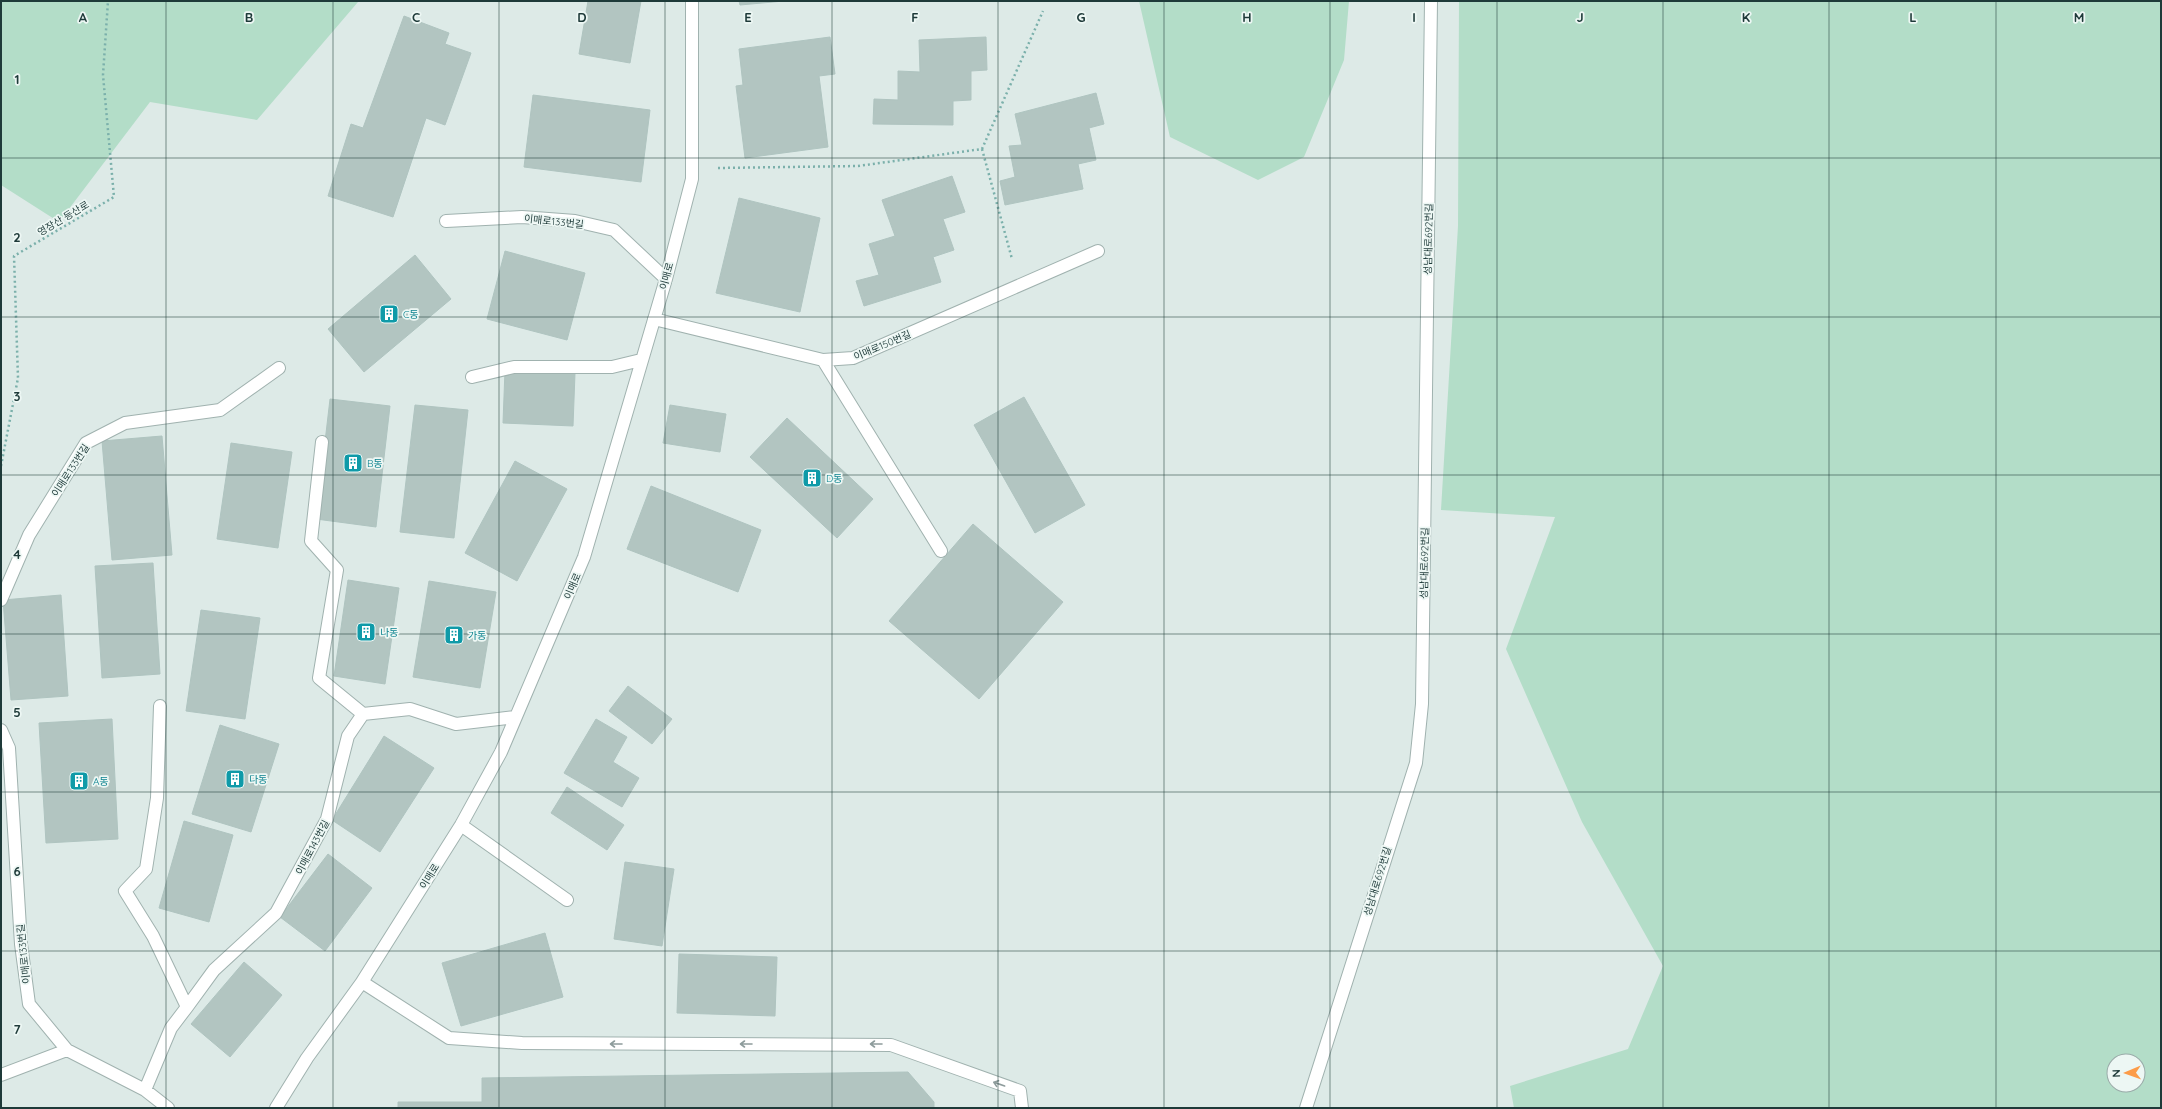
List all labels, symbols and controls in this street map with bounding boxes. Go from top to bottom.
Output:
text: A [79,9,88,25]
text: B [245,9,253,25]
text: C [412,9,420,25]
text: D [577,9,587,25]
text: E [744,9,752,25]
text: F [911,9,919,25]
text: G [1076,9,1086,25]
text: H [1242,9,1252,25]
text: I [1412,9,1416,25]
text: J [1576,9,1584,25]
text: K [1742,9,1751,25]
text: L [1909,9,1917,25]
text: M [2074,9,2084,25]
text: 1 [14,71,20,87]
street label: 영장산 등산로 [35,198,91,239]
street label: 성남대로692번길 [1421,203,1436,275]
street label: 이매로133번길 [523,212,585,231]
text: 2 [13,229,21,245]
street label: 이매로 [657,261,676,291]
building icon: C동 [378,303,400,325]
place label: C동 [403,308,419,321]
street label: 이매로150번길 [852,328,913,363]
text: 3 [14,388,21,404]
street label: 이매로133번길 [49,441,92,499]
building icon: B동 [342,452,364,474]
place label: B동 [367,457,383,470]
building icon: D동 [801,467,823,489]
place label: D동 [826,472,842,485]
street label: 성남대로692번길 [1417,527,1432,599]
text: 4 [13,546,21,562]
street label: 이매로 [561,571,584,601]
building icon: 나동 [355,621,377,643]
building icon: 가동 [443,624,465,646]
place label: 나동 [380,626,398,639]
place label: 가동 [468,629,486,642]
text: 5 [13,704,21,720]
building icon: 다동 [224,768,246,790]
building icon: A동 [68,770,90,792]
place label: 다동 [249,773,267,786]
place label: A동 [93,775,109,788]
street label: 이매로143번길 [293,818,332,877]
street label: 성남대로692번길 [1361,845,1394,917]
street label: 이매로 [417,861,442,891]
text: 6 [13,863,21,879]
street label: 이매로133번길 [14,923,33,985]
text: 7 [13,1021,21,1037]
one-way arrow [610,1040,623,1048]
one-way arrow [740,1040,753,1048]
one-way arrow [870,1041,883,1048]
north arrow [2106,1053,2146,1093]
text: N [2109,1069,2123,1078]
one-way arrow [993,1080,1006,1087]

